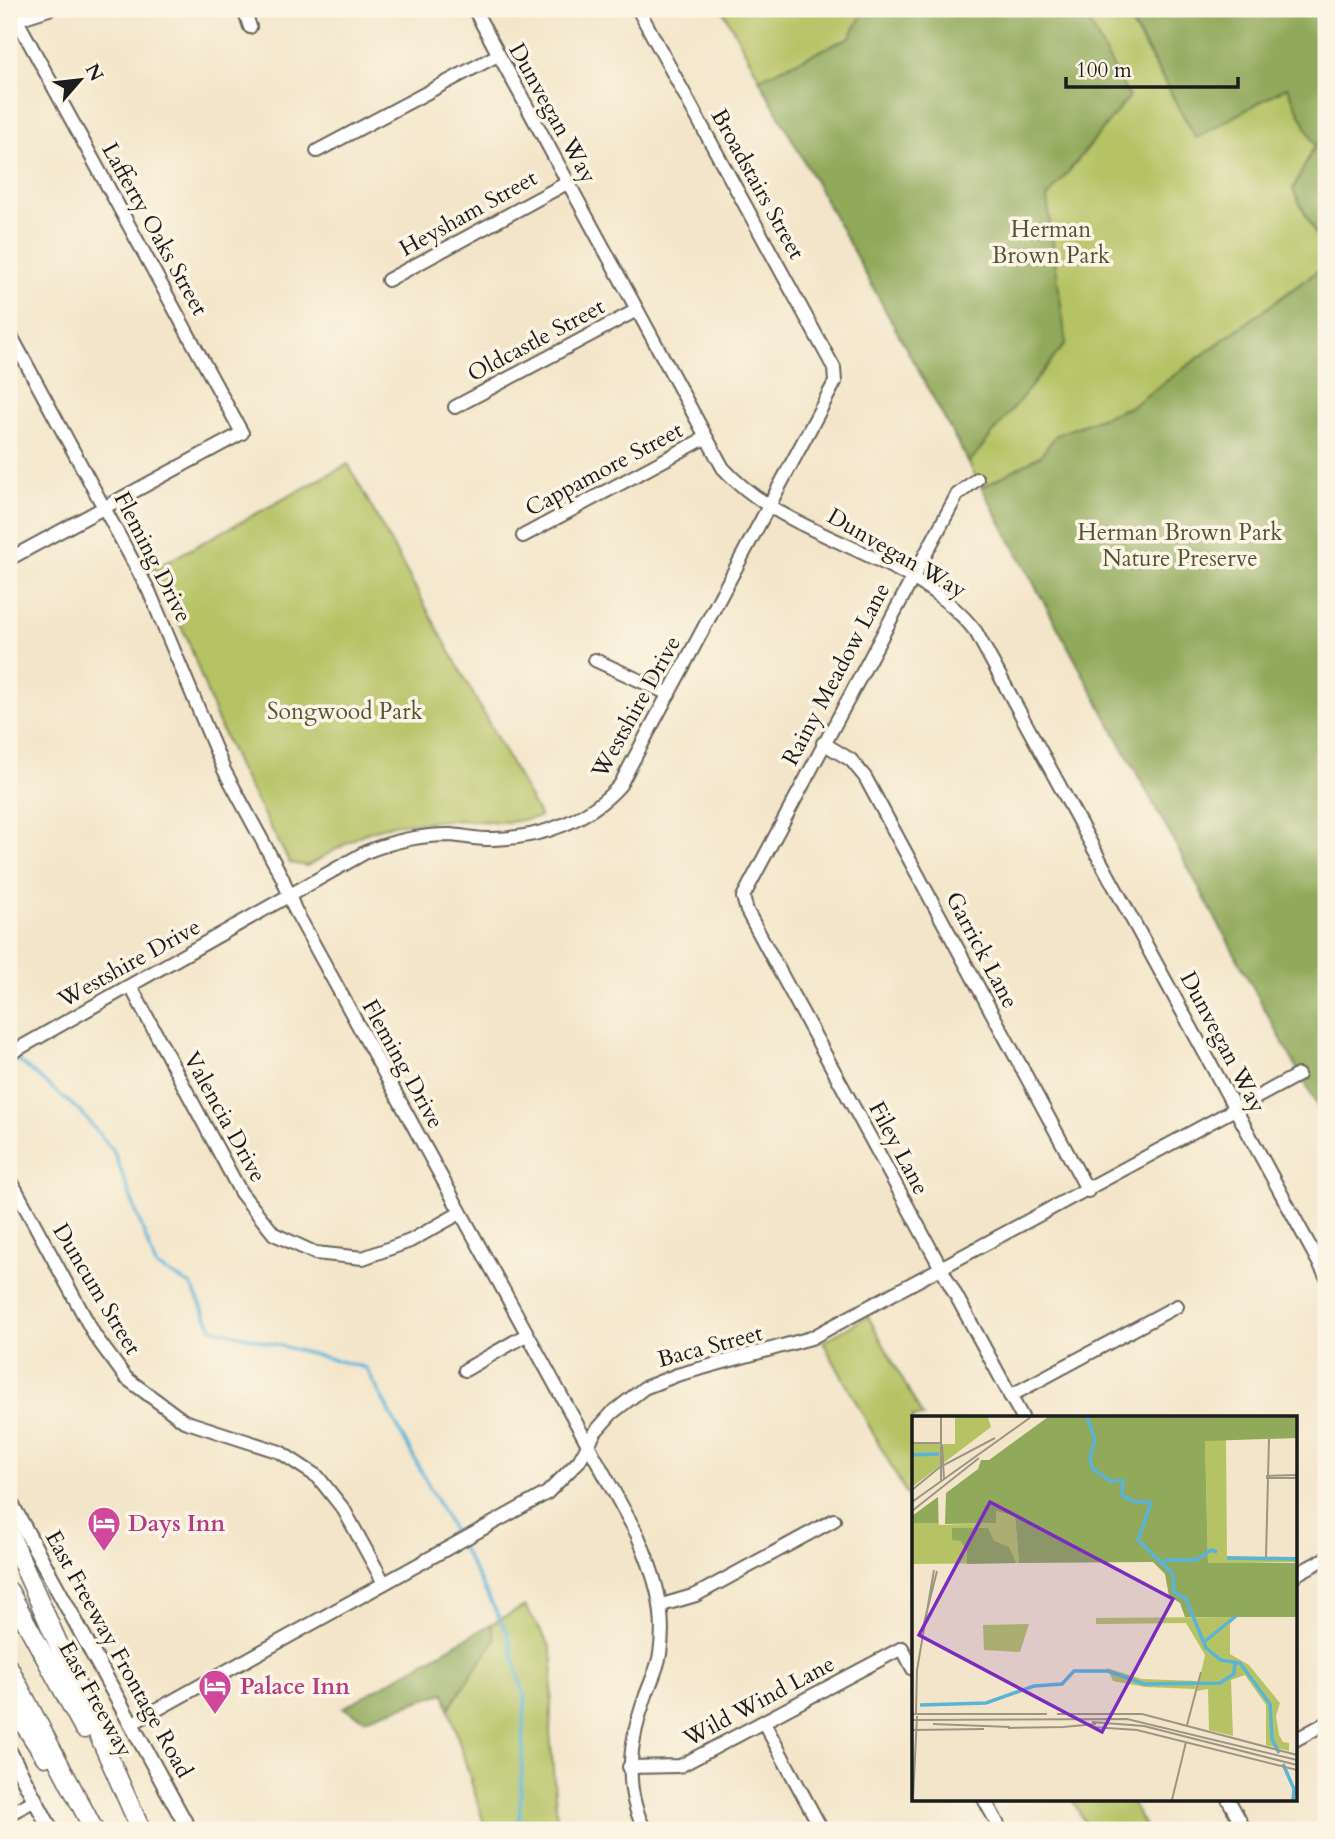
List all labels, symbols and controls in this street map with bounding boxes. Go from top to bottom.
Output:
street label: Dunvegan Way [502,37,604,189]
north arrow [46,46,116,116]
scale bar [1066,46,1237,90]
text: 100 m [1076,56,1132,85]
text: N [79,59,110,86]
street label: Broadstairs Street [704,103,812,265]
street label: Lafferty Oaks Street [95,137,215,321]
street label: Heysham Street [394,162,542,264]
park label: Herman Brown Park [992,214,1111,271]
street label: Oldcastle Street [462,291,610,389]
street label: Cappamore Street [520,414,688,524]
street label: Fleming Drive [107,486,199,628]
street label: Dunvegan Way [822,501,972,605]
park label: Herman Brown Park Nature Preserve [1077,517,1283,574]
street label: Rainy Meadow Lane [775,577,897,771]
street label: Westshire Drive [584,630,688,785]
park label: Songwood Park [267,696,424,727]
street label: Garrick Lane [938,886,1026,1014]
street label: Westshire Drive [51,911,206,1015]
street label: Dunvegan Way [1173,966,1273,1118]
street label: Fleming Drive [355,994,451,1134]
street label: Valencia Drive [176,1046,274,1188]
street label: Filey Lane [861,1096,937,1200]
street label: Duncum Street [45,1217,149,1361]
street label: Baca Street [654,1317,766,1375]
inset map [912,1416,1296,1800]
hotel icon: Days Inn [85,1504,123,1553]
place label: Days Inn [128,1508,226,1539]
street label: East Freeway Frontage Road [39,1525,199,1783]
street label: East Freeway [53,1636,139,1762]
street label: Wild Wind Lane [677,1648,840,1754]
hotel icon: Palace Inn [196,1667,234,1716]
place label: Palace Inn [240,1671,350,1702]

